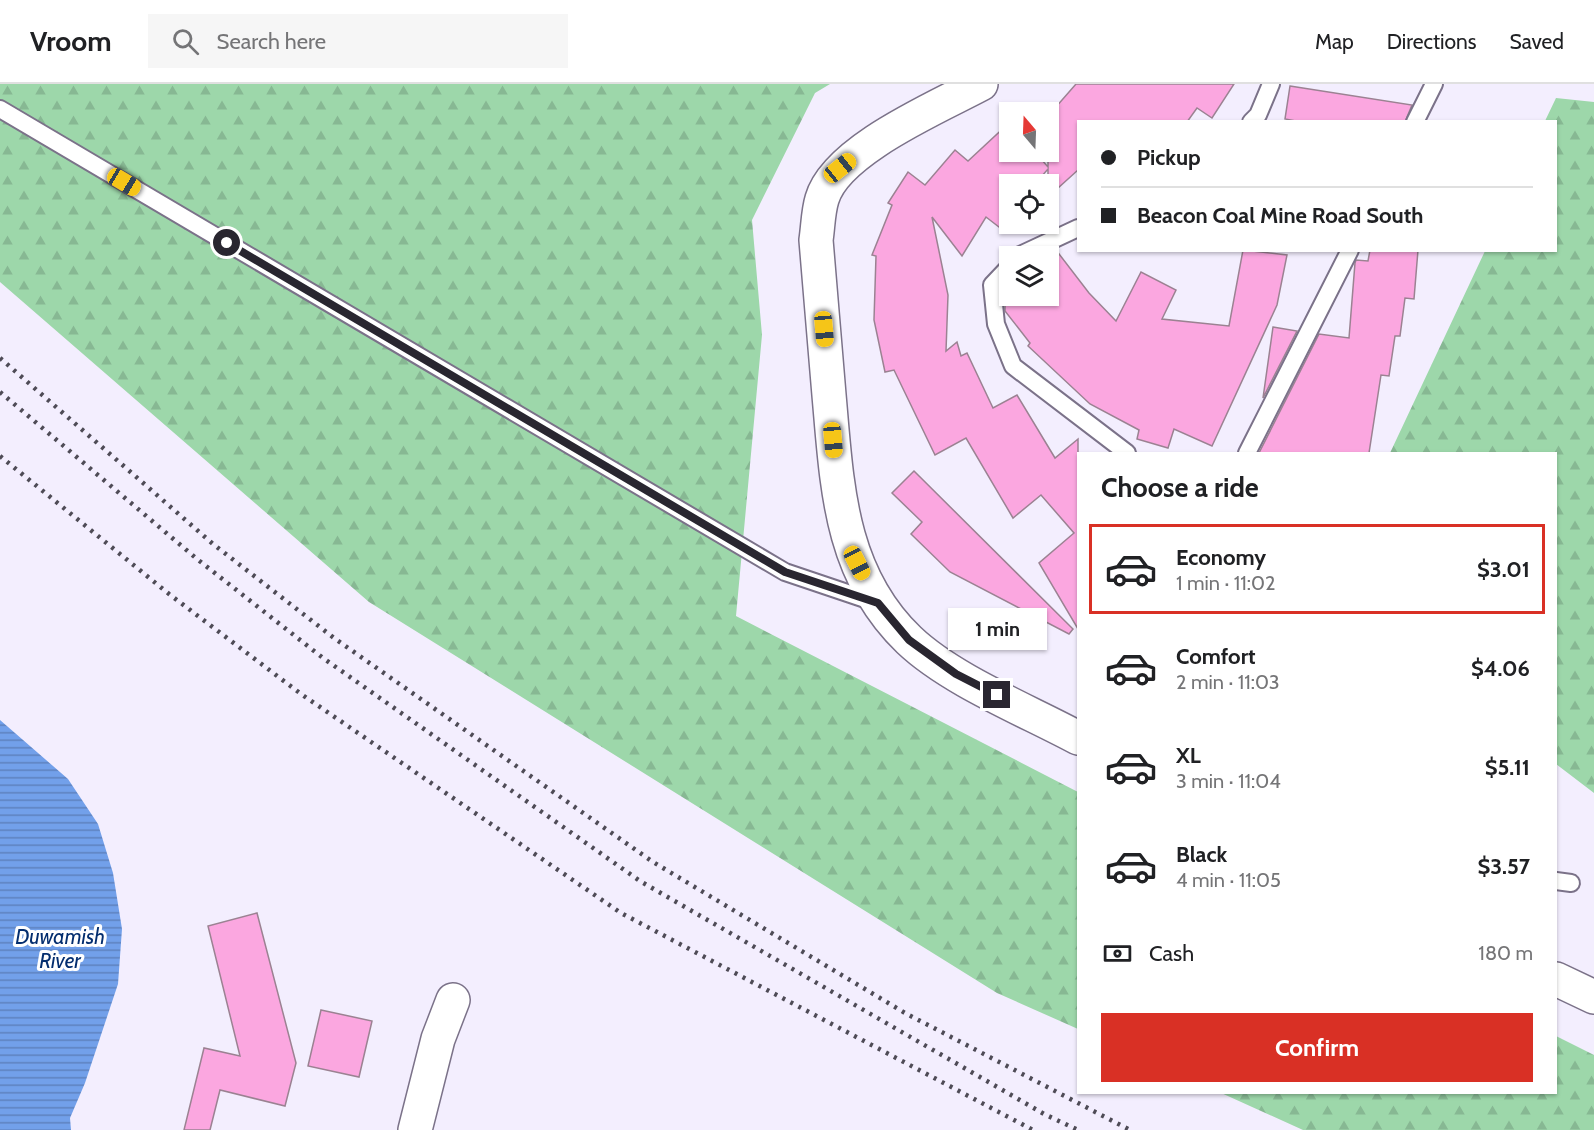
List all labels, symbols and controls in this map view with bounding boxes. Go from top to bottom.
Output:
search box [148,14,568,68]
text: Vroom [30,24,112,58]
icon: search [169,25,202,58]
text: Search here [217,28,326,55]
text: Map [1315,29,1354,54]
text: Directions [1387,29,1476,54]
text: Saved [1509,29,1564,54]
north arrow [999,102,1059,162]
map controls [999,102,1059,306]
text: Pickup [1137,144,1201,171]
car [820,150,860,186]
car [104,165,144,199]
button: locate [999,174,1059,234]
text: Beacon Coal Mine Road South [1137,202,1423,229]
route start [213,229,240,256]
button: layers [999,246,1059,306]
car [813,310,835,348]
car [822,421,844,459]
text: Choose a ride [1101,471,1259,504]
icon: car [1104,542,1158,596]
car [841,543,873,583]
text: Economy [1176,544,1266,571]
text: $3.01 [1477,556,1530,583]
text: 1 min · 11:02 [1176,571,1275,595]
callout: 1 min [948,608,1046,650]
text: 1 min [975,617,1020,641]
icon: car [1104,641,1158,695]
text: Comfort [1176,643,1255,670]
text: $4.06 [1471,655,1530,682]
text: 2 min · 11:03 [1176,670,1280,694]
route end [983,681,1010,708]
icon: car [1104,740,1158,794]
text: XL [1176,742,1201,769]
text: $5.11 [1485,754,1530,781]
text: 3 min · 11:04 [1176,769,1281,793]
icon: car [1104,839,1158,893]
text: Black [1176,841,1227,868]
text: $3.57 [1477,853,1530,880]
text: 4 min · 11:05 [1176,868,1281,892]
water label: Duwamish River [15,924,105,973]
icon: cash [1101,937,1134,970]
text: Cash [1149,940,1194,967]
text: 180 m [1478,941,1533,965]
button: Confirm [1101,1013,1533,1082]

